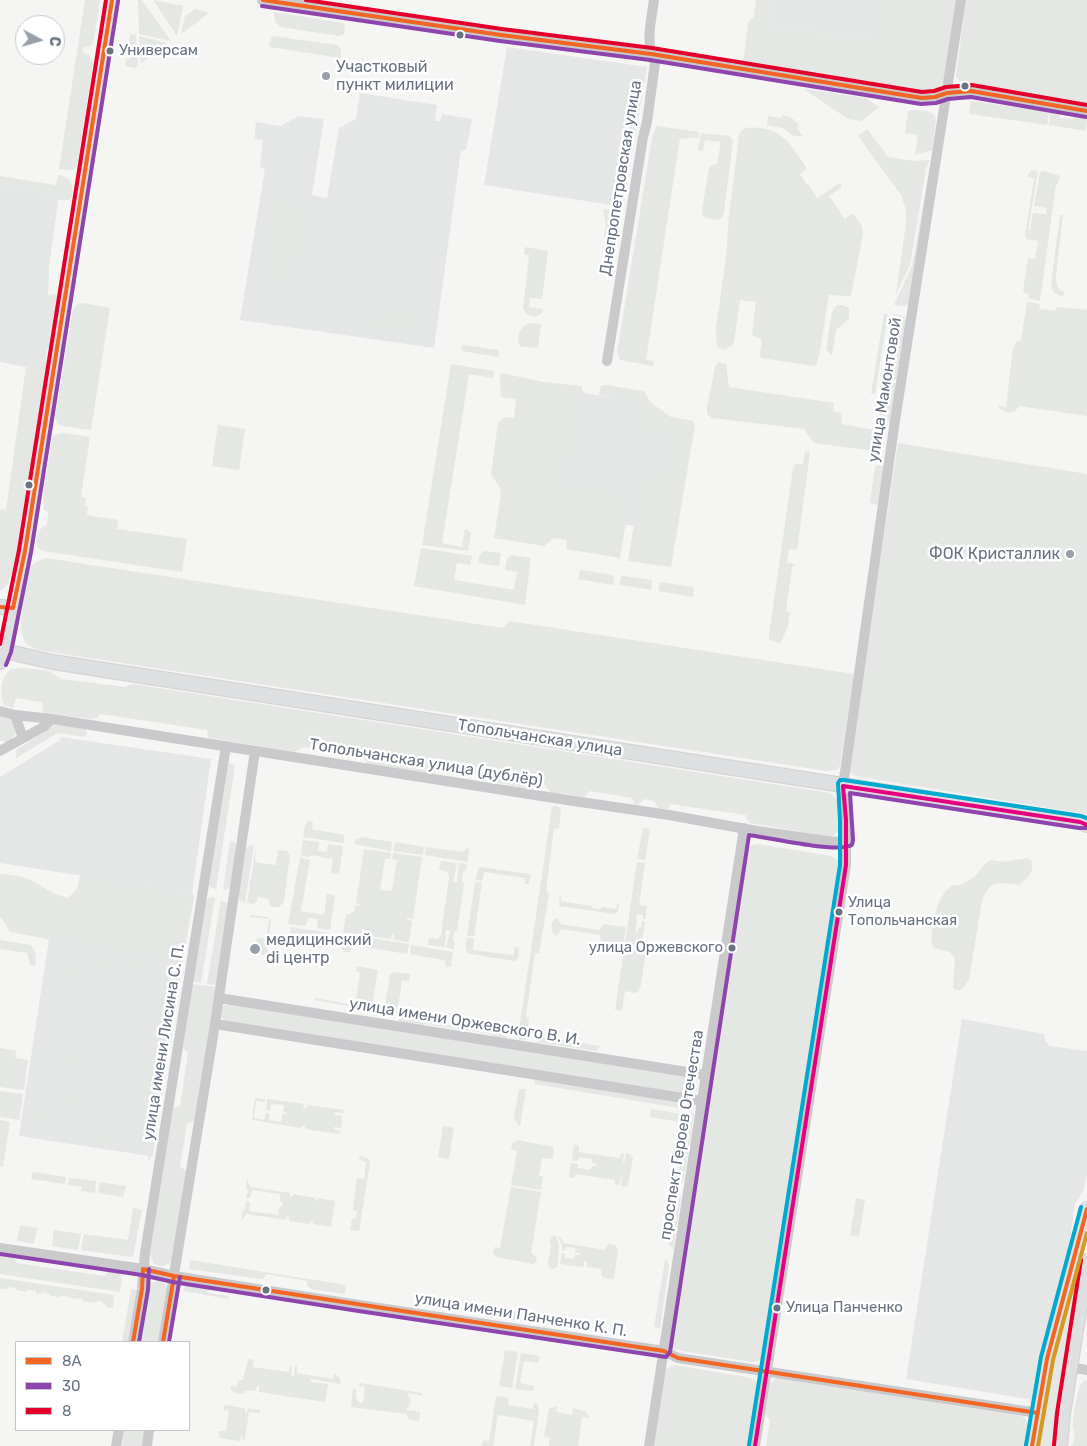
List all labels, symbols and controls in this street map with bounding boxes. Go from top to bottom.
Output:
north arrow [15,15,65,65]
unlabelled marker [455,30,465,40]
text: С [45,36,63,47]
place label: Универсам [119,42,198,60]
marker: Универсам [105,46,115,56]
place label: Участковый пункт милиции [336,57,454,95]
marker: Участковый пункт милиции [320,70,332,82]
street label: Днепропетровская улица [596,79,646,277]
unlabelled marker [960,81,970,91]
street label: улица Мамонтовой [864,316,906,464]
unlabelled marker [24,480,34,490]
place label: ФОК Кристаллик [929,544,1060,564]
marker: ФОК Кристаллик [1064,548,1076,560]
street label: Топольчанская улица [456,715,624,761]
street label: Топольчанская улица (дублёр) [308,735,544,791]
place label: Улица Топольчанская [848,894,957,929]
marker: Улица Топольчанская [834,907,844,917]
place label: медицинский di центр [266,930,371,968]
place label: улица Оржевского [589,939,723,957]
street label: улица имени Лисина С. П. [139,942,189,1142]
marker: медицинский di центр [248,942,262,956]
marker: улица Оржевского [727,943,737,953]
street label: улица имени Оржевского В. И. [348,994,582,1050]
street label: проспект Героев Отечества [656,1028,708,1242]
unlabelled marker [261,1285,271,1295]
street label: улица имени Панченко К. П. [413,1289,629,1341]
place label: Улица Панченко [786,1299,903,1317]
marker: Улица Панченко [772,1303,782,1313]
legend [15,1341,190,1431]
text: 8А [62,1352,82,1370]
text: 30 [62,1377,81,1395]
text: 8 [62,1402,72,1420]

